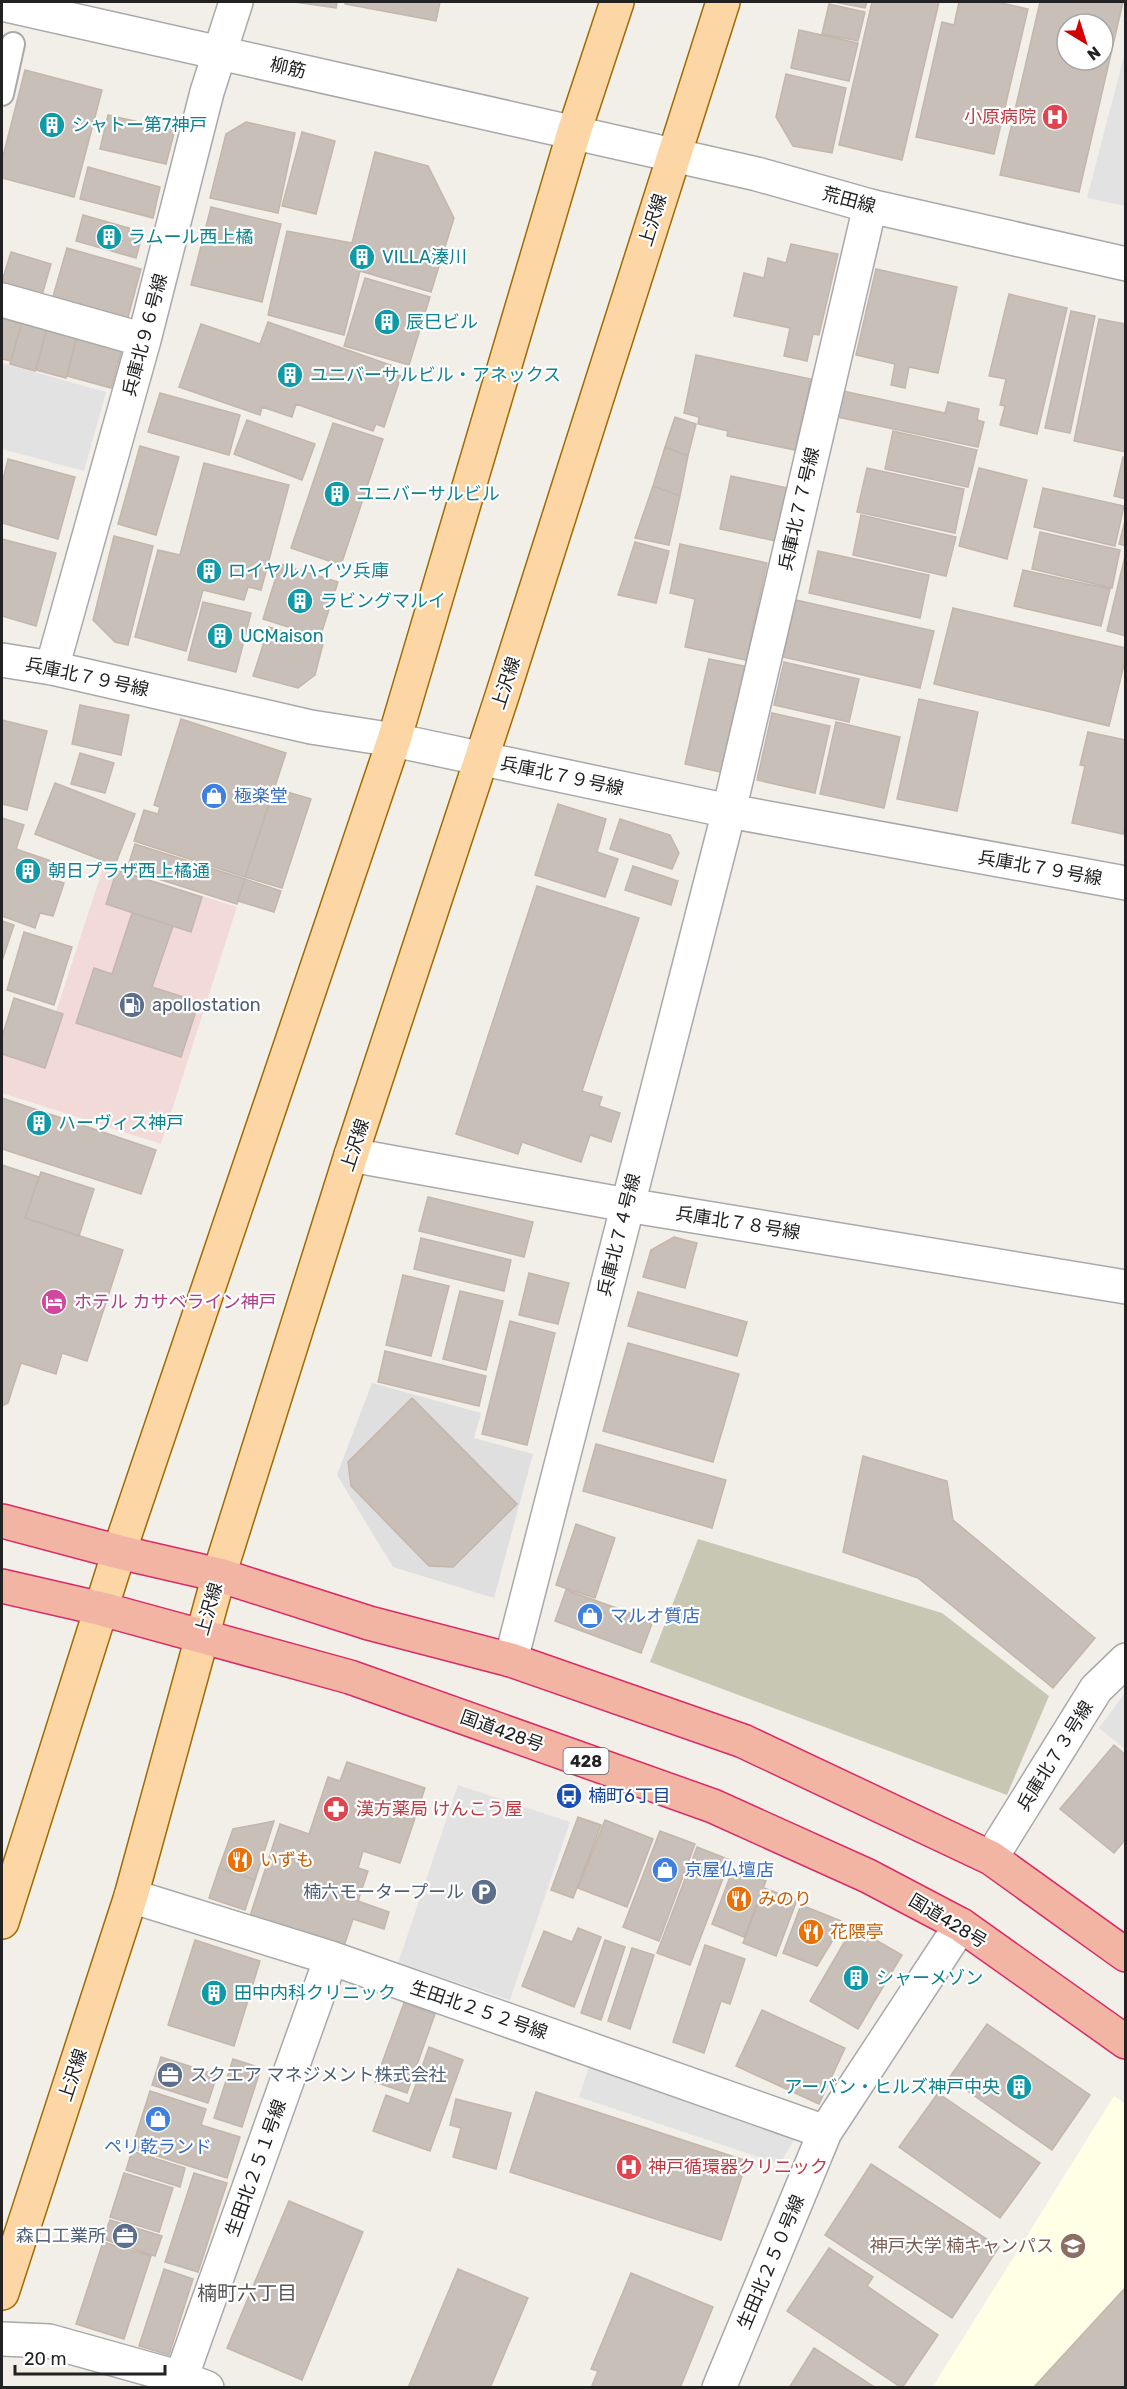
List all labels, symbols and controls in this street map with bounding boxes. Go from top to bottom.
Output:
north arrow [1055,12,1115,72]
text: N [1084,42,1104,64]
street label: 柳筋 [268,53,308,83]
hospital icon: 小原病院 [1040,102,1070,132]
place label: 小原病院 [964,106,1036,128]
building icon: シャトー第7神戸 [37,110,67,140]
place label: シャトー第7神戸 [72,114,207,136]
street label: 荒田線 [820,182,878,218]
street label: 上沢線 [635,191,671,249]
building icon: ラムール西上橘 [94,222,124,252]
place label: ラムール西上橘 [128,226,253,248]
building icon: VILLA湊川 [347,242,377,272]
place label: VILLA湊川 [382,246,467,268]
street label: 兵庫北９６号線 [118,271,172,399]
building icon: 辰巳ビル [372,307,402,337]
place label: 辰巳ビル [406,311,478,333]
building icon: ユニバーサルビル・アネックス [275,360,305,390]
place label: ユニバーサルビル・アネックス [310,364,561,386]
street label: 兵庫北７７号線 [774,445,824,573]
building icon: ユニバーサルビル [322,479,352,509]
place label: ユニバーサルビル [356,483,500,505]
building icon: ロイヤルハイツ兵庫 [194,556,224,586]
place label: ロイヤルハイツ兵庫 [228,560,389,582]
building icon: ラビングマルイ [285,586,315,616]
place label: ラビングマルイ [320,590,446,612]
building icon: UCMaison [205,621,235,651]
place label: UCMaison [240,625,324,647]
street label: 兵庫北７９号線 [23,653,151,701]
street label: 上沢線 [487,654,525,712]
street label: 兵庫北７９号線 [498,752,626,800]
shop icon: 極楽堂 [199,781,229,811]
place label: 極楽堂 [234,785,288,807]
street label: 兵庫北７９号線 [976,846,1104,890]
building icon: 朝日プラザ西上橘通 [13,856,43,886]
place label: 朝日プラザ西上橘通 [48,860,210,882]
fuel station icon: apollostation [117,990,147,1020]
place label: apollostation [152,994,261,1016]
building icon: ハーヴィス神戸 [24,1108,54,1138]
place label: ハーヴィス神戸 [58,1112,184,1134]
street label: 上沢線 [336,1116,374,1174]
street label: 兵庫北７４号線 [593,1171,645,1299]
street label: 兵庫北７８号線 [674,1202,802,1244]
hotel icon: ホテル カサベライン神戸 [39,1287,69,1317]
place label: ホテル カサベライン神戸 [74,1291,276,1313]
street label: 上沢線 [191,1580,227,1638]
shop icon: マルオ質店 [575,1601,605,1631]
place label: マルオ質店 [610,1605,700,1627]
street label: 兵庫北７３号線 [1012,1697,1098,1815]
street label: 国道428号 [457,1706,547,1756]
road number: 428 [564,1748,608,1774]
bus stop icon: 楠町6丁目 [554,1781,584,1811]
place label: 楠町6丁目 [588,1785,671,1807]
pharmacy icon: 漢方薬局 けんこう屋 [321,1794,351,1824]
place label: 漢方薬局 けんこう屋 [356,1798,522,1820]
restaurant icon: いずも [225,1845,255,1875]
place label: いずも [260,1849,314,1871]
shop icon: 京屋仏壇店 [650,1855,680,1885]
place label: 京屋仏壇店 [684,1859,774,1881]
parking icon: 楠六モータープール [469,1877,499,1907]
place label: 楠六モータープール [303,1881,464,1903]
restaurant icon: みのり [724,1884,754,1914]
place label: みのり [758,1888,812,1910]
street label: 国道428号 [905,1889,991,1953]
restaurant icon: 花隈亭 [796,1917,826,1947]
place label: 花隈亭 [830,1921,884,1943]
building icon: シャーメゾン [841,1963,871,1993]
place label: シャーメゾン [876,1967,983,1989]
street label: 生田北２５２号線 [407,1976,551,2044]
building icon: 田中内科クリニック [199,1978,229,2008]
place label: 田中内科クリニック [234,1982,396,2004]
street label: 上沢線 [54,2046,92,2104]
office icon: スクエア マネジメント株式会社 [155,2060,185,2090]
place label: スクエア マネジメント株式会社 [190,2064,446,2086]
building icon: アーバン・ヒルズ神戸中央 [1004,2072,1034,2102]
place label: アーバン・ヒルズ神戸中央 [784,2076,1000,2098]
street label: 生田北２５１号線 [221,2097,291,2239]
shop icon: ペリ乾ランド [143,2104,173,2134]
place label: ペリ乾ランド [104,2136,212,2158]
hospital icon: 神戸循環器クリニック [614,2152,644,2182]
place label: 神戸循環器クリニック [648,2156,828,2178]
street label: 生田北２５０号線 [733,2191,809,2333]
office icon: 森口工業所 [110,2221,140,2251]
place label: 森口工業所 [16,2225,106,2247]
school or university icon: 神戸大学 楠キャンパス [1058,2231,1088,2261]
place label: 神戸大学 楠キャンパス [870,2235,1054,2257]
district label: 楠町六丁目 [197,2281,297,2305]
scale bar [15,2338,165,2376]
text: 20 m [24,2348,66,2370]

